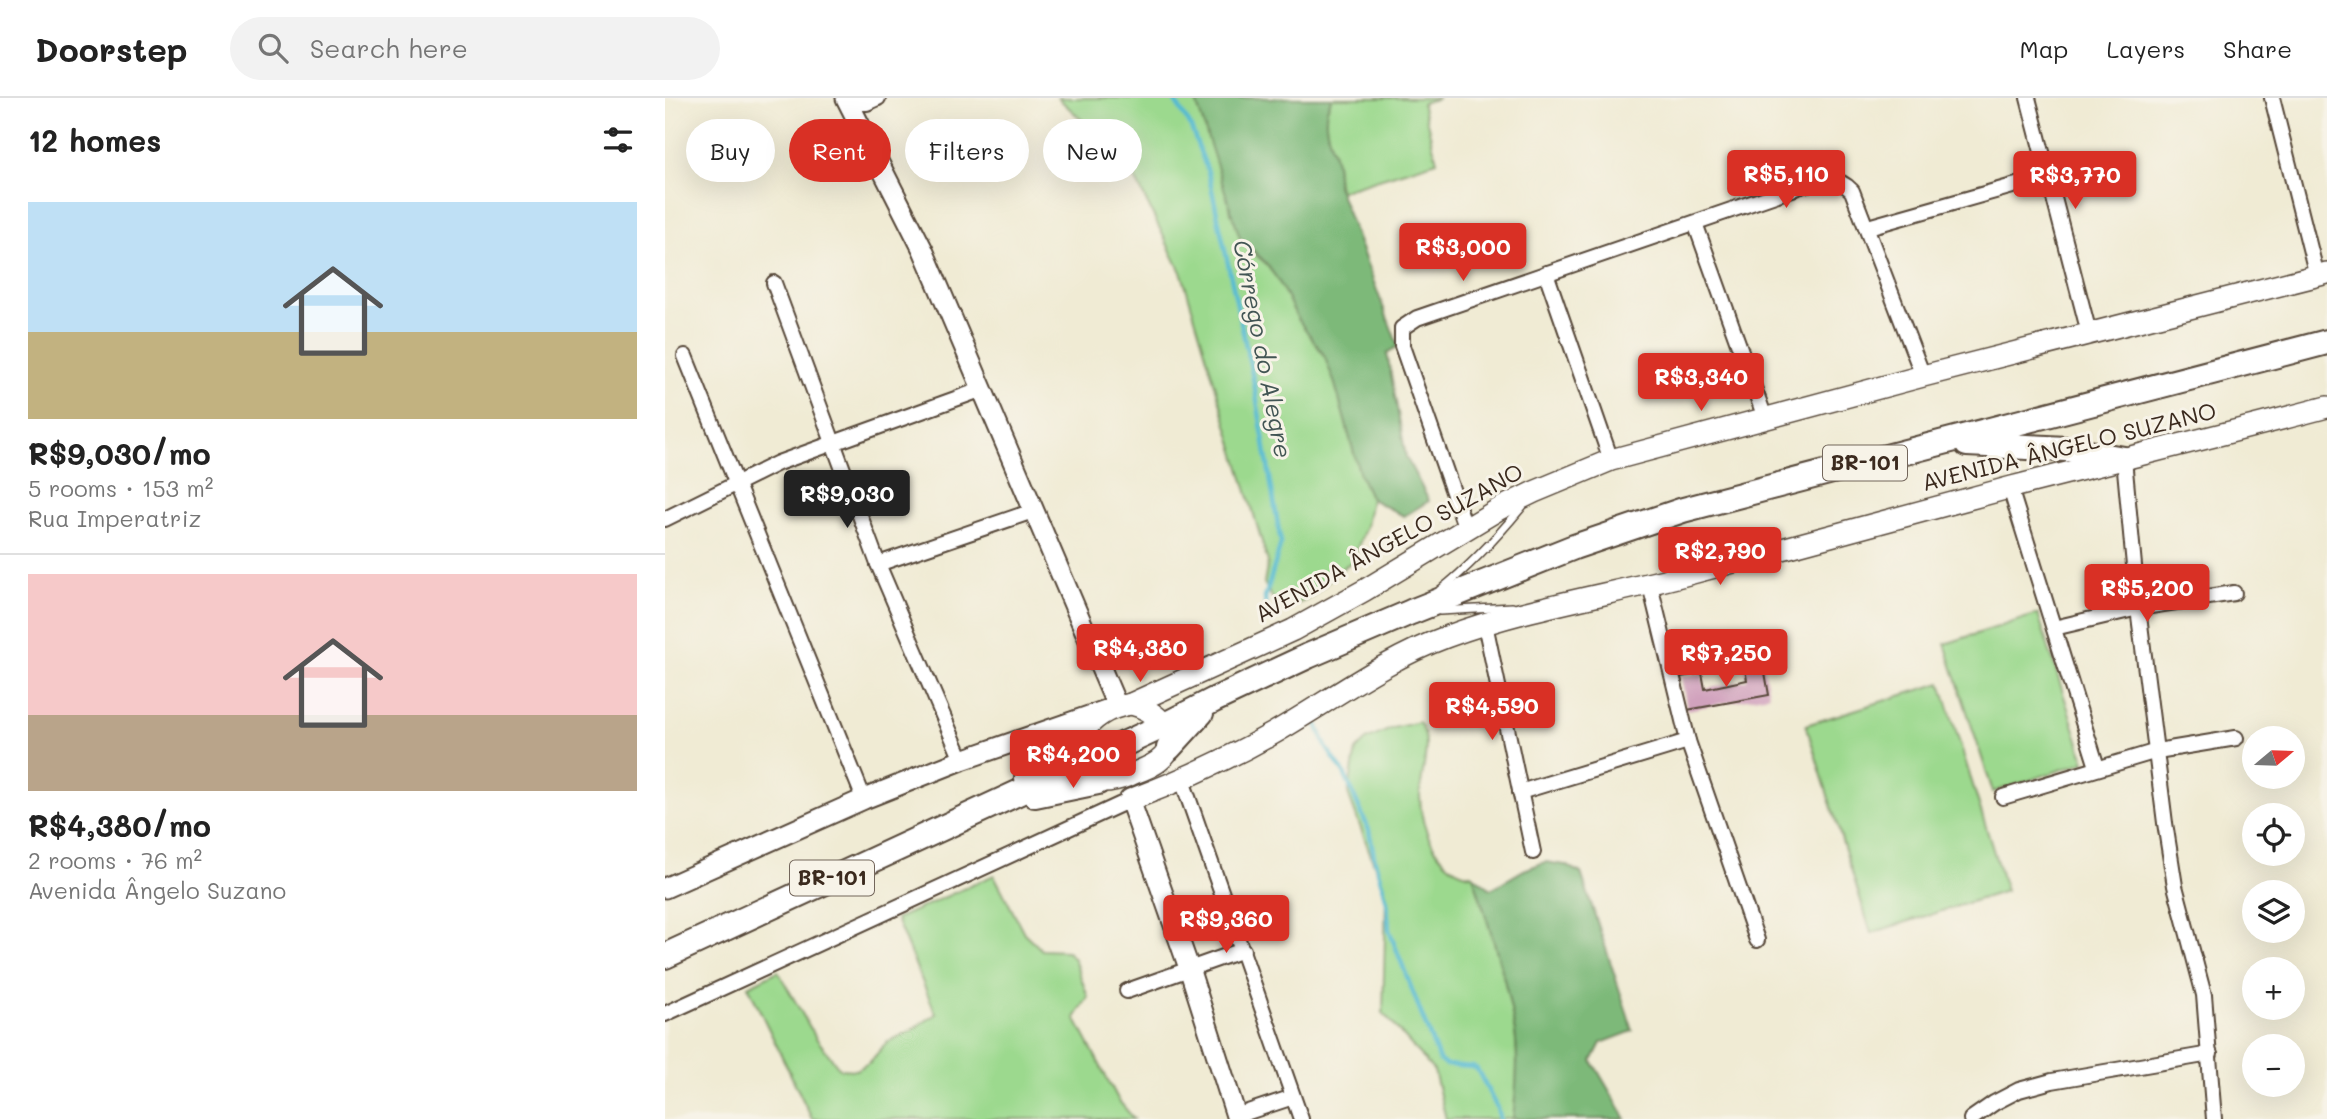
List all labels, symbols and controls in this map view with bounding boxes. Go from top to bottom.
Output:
search box [230,17,720,80]
text: Doorstep [35,27,188,70]
icon: search [254,29,292,67]
text: Search here [310,31,468,65]
text: Map [2020,33,2068,64]
text: Layers [2106,33,2185,64]
text: Share [2223,33,2292,64]
chip: Buy [686,119,775,182]
chip: Rent [789,119,891,182]
chip: Filters [905,119,1029,182]
chip: New [1043,119,1142,182]
text: 12 homes [28,120,161,160]
icon: filters [599,121,637,159]
pin: R$5,110 [1721,150,1851,210]
pin: R$3,770 [2010,152,2140,211]
text: R$5,110 [1743,158,1829,188]
text: R$3,770 [2029,159,2121,189]
pin: R$3,000 [1398,223,1528,283]
text: R$3,000 [1415,231,1511,261]
water label: Córrego do Alegre [1227,237,1300,460]
icon: home [270,248,396,374]
pin: R$3,340 [1636,354,1766,413]
text: R$3,340 [1654,361,1748,391]
street label: AVENIDA ÂNGELO SUZANO [1919,395,2219,497]
text: R$9,030/mo [28,433,211,473]
road number: BR-101 [1823,446,1907,480]
street label: AVENIDA ÂNGELO SUZANO [1249,456,1528,629]
pin: R$9,030 [782,470,912,530]
text: 5 rooms · 153 m² [28,473,213,503]
text: R$9,030 [800,478,894,508]
text: Rua Imperatriz [28,503,201,533]
pin: R$2,790 [1655,528,1785,587]
text: R$2,790 [1674,535,1766,565]
pin: R$5,200 [2082,564,2212,624]
text: R$5,200 [2100,572,2194,602]
icon: home [270,620,396,746]
pin: R$4,380 [1075,624,1205,684]
pin: R$7,250 [1661,630,1791,689]
text: R$4,380 [1093,632,1187,662]
text: R$7,250 [1680,637,1772,667]
pin: R$4,590 [1427,682,1557,742]
text: R$4,590 [1445,690,1539,720]
north arrow [2242,726,2305,789]
map controls [2242,726,2305,1097]
pin: R$4,200 [1008,730,1138,790]
text: R$4,200 [1026,738,1120,768]
button: locate [2242,803,2305,866]
text: R$4,380/mo [28,805,211,845]
text: 2 rooms · 76 m² [28,845,202,875]
road number: BR-101 [790,860,874,896]
text: Avenida Ângelo Suzano [28,875,286,905]
button: layers [2242,880,2305,943]
pin: R$9,360 [1161,896,1291,955]
text: R$9,360 [1179,903,1273,933]
button: + [2242,957,2305,1020]
button: − [2242,1034,2305,1097]

